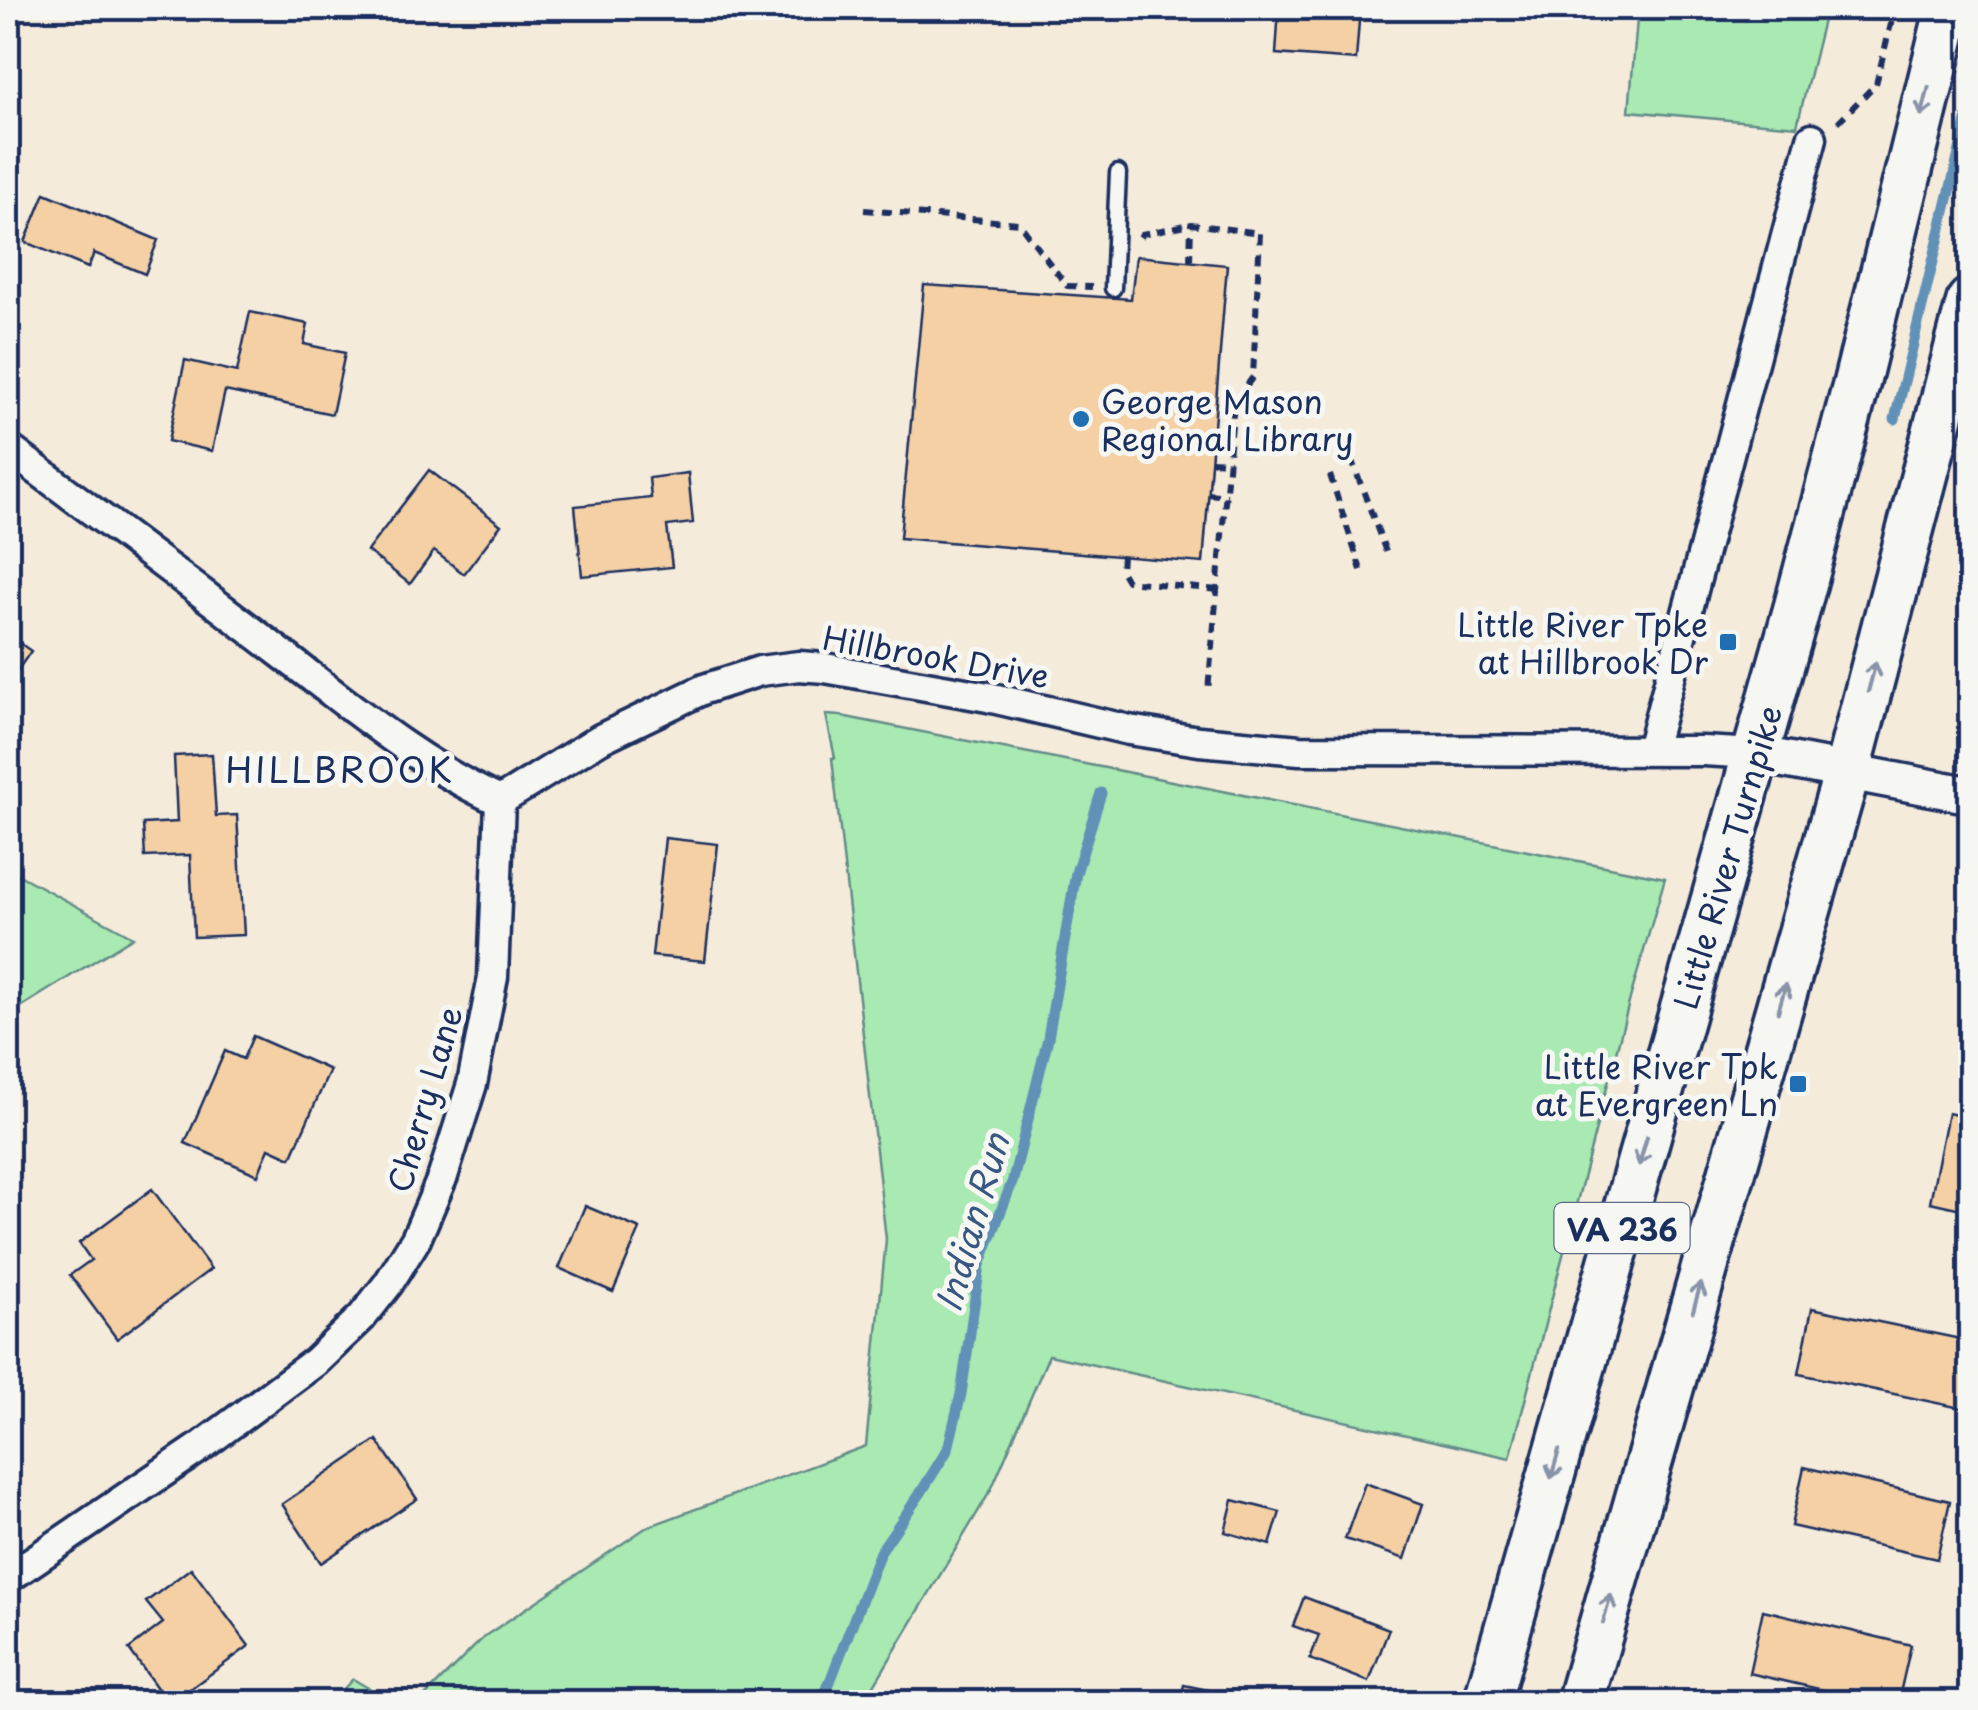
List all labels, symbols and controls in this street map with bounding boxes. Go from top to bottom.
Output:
one-way arrow [1915,85,1933,117]
place label: George Mason Regional Library [1101,377,1354,462]
marker: George Mason Regional Library [1070,408,1092,430]
place label: Little River Tpke at Hillbrook Dr [1457,600,1708,685]
street label: Hillbrook Drive [819,612,1053,700]
marker: Little River Tpke at Hillbrook Dr [1717,631,1739,653]
one-way arrow [1863,662,1882,693]
street label: Little River Turnpike [1661,700,1793,1014]
district label: HILLBROOK [225,742,455,795]
one-way arrow [1774,983,1792,1014]
street label: Cherry Lane [375,1000,473,1198]
place label: Little River Tpk at Evergreen Ln [1535,1042,1778,1127]
marker: Little River Tpk at Evergreen Ln [1787,1073,1809,1095]
water label: Indian Run [920,1125,1022,1317]
one-way arrow [1633,1135,1652,1166]
road number: VA 236 [1554,1203,1690,1253]
one-way arrow [1688,1281,1707,1313]
one-way arrow [1545,1448,1563,1479]
one-way arrow [1599,1594,1617,1625]

